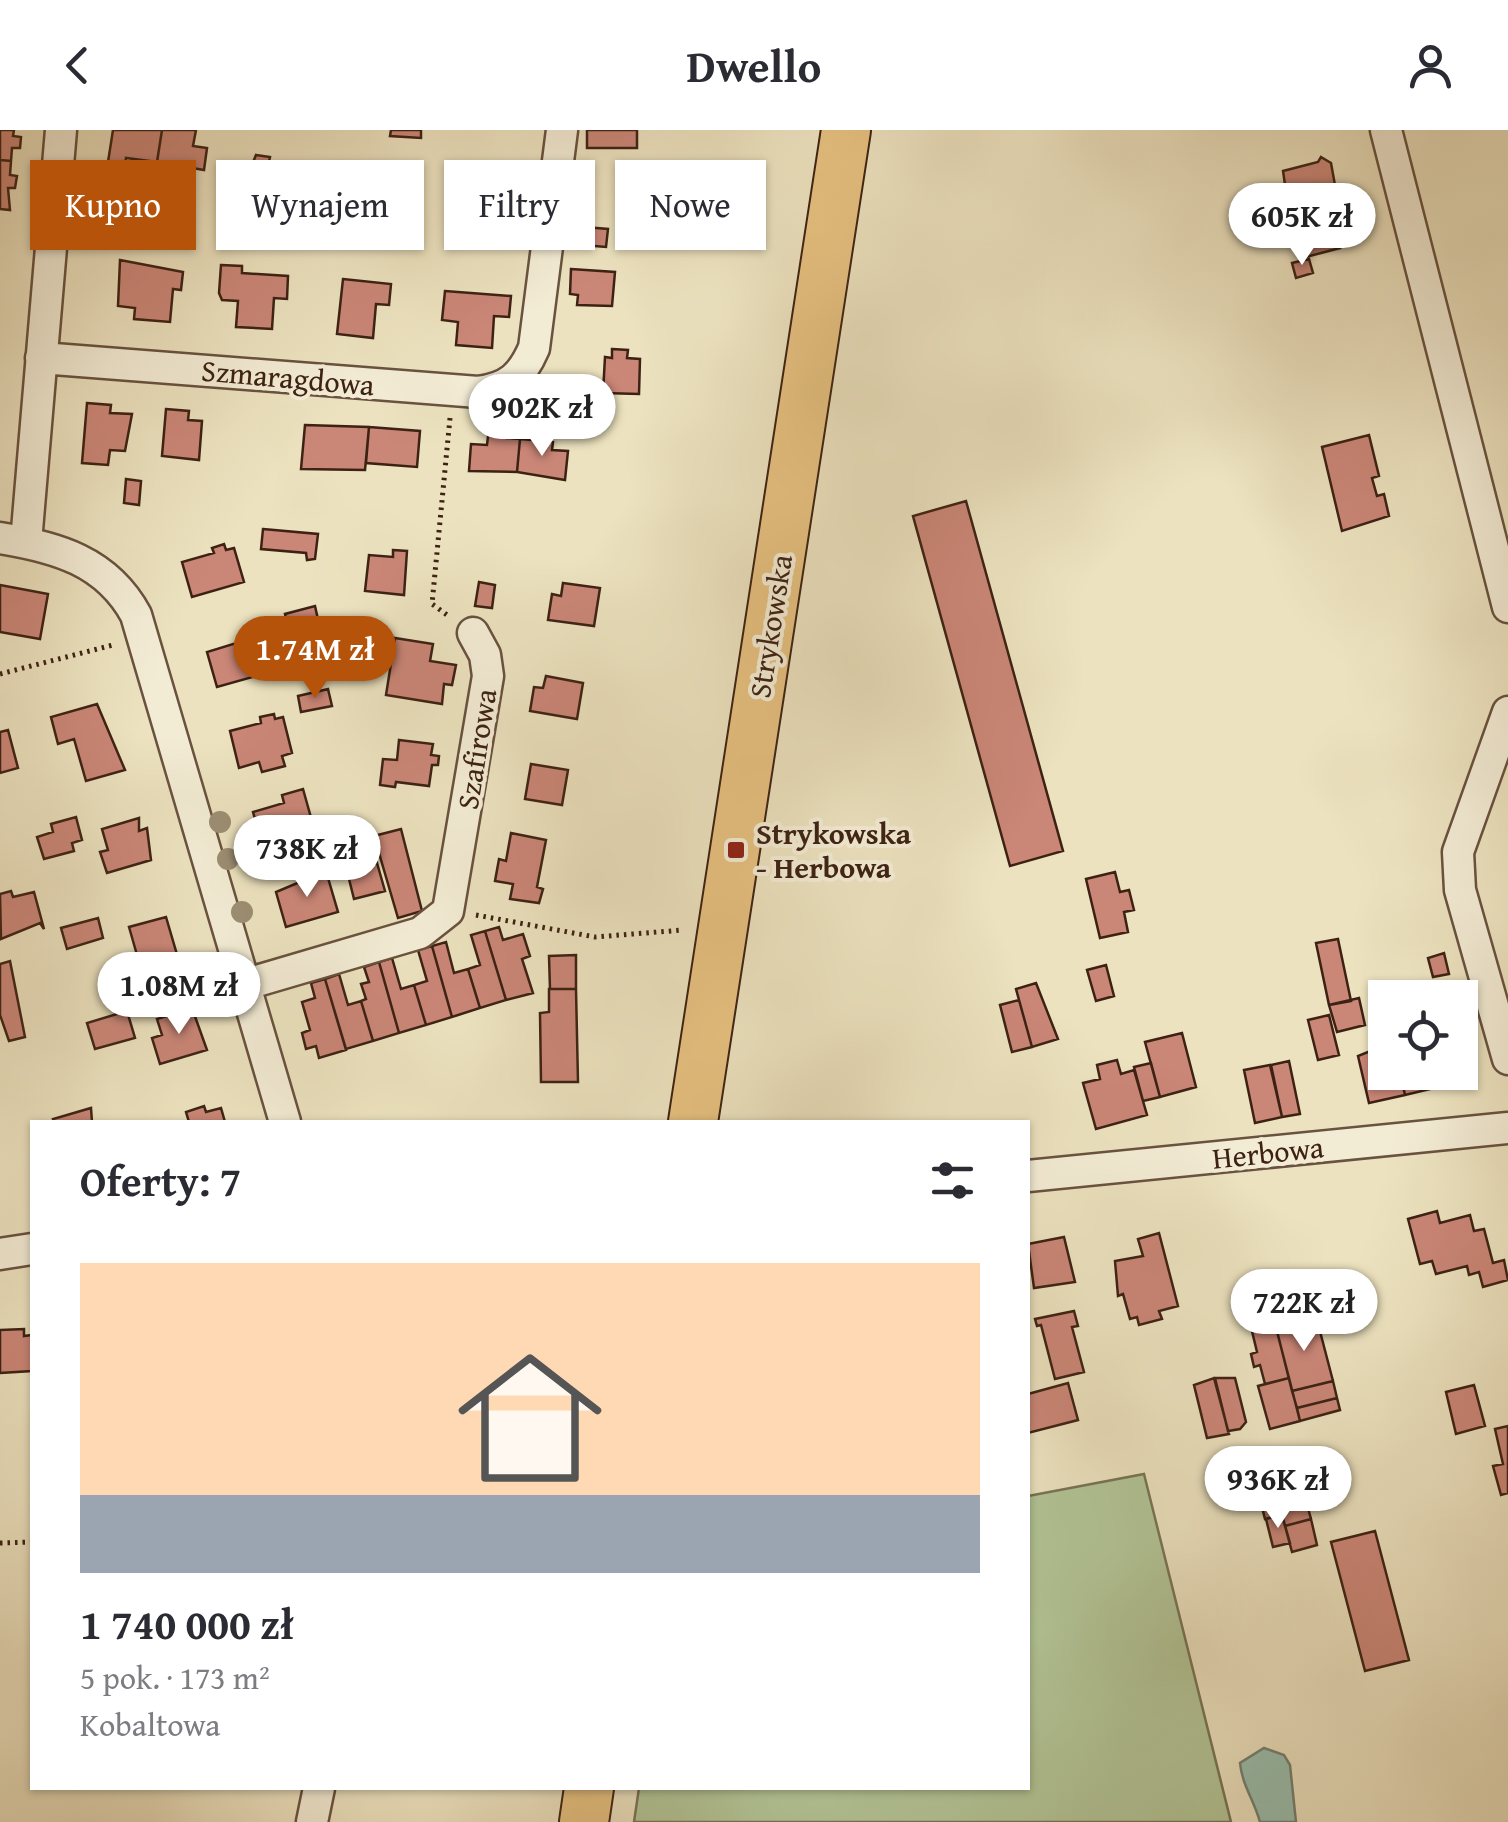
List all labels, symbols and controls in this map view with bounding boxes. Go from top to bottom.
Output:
text: Dwello [687,33,821,98]
icon: back [50,38,105,93]
icon: person [1403,38,1458,93]
chip: Kupno [30,160,196,250]
chip: Wynajem [216,160,424,250]
chip: Filtry [444,160,595,250]
chip: Nowe [615,160,766,250]
pin: 605K zł [1210,183,1394,268]
text: 605K zł [1251,192,1353,239]
street label: Szmaragdowa [200,348,376,406]
pin: 902K zł [450,374,634,459]
text: 902K zł [491,383,593,430]
street label: Strykowska [737,551,803,701]
pin: 1.74M zł [212,616,418,701]
text: 1.74M zł [255,625,375,672]
street label: Szafirowa [445,685,507,813]
place label: Strykowska - Herbowa [756,811,912,889]
pin: 738K zł [215,815,399,900]
text: 738K zł [256,824,358,871]
marker: Strykowska - Herbowa [725,839,747,861]
pin: 1.08M zł [76,952,282,1037]
text: 1.08M zł [119,961,239,1008]
map controls [1368,980,1478,1090]
button: locate [1368,980,1478,1090]
street label: Herbowa [1210,1124,1326,1180]
text: Oferty: 7 [80,1150,241,1211]
icon: filters [925,1153,980,1208]
pin: 722K zł [1212,1269,1396,1354]
text: 722K zł [1253,1278,1355,1325]
icon: home [440,1328,620,1508]
pin: 936K zł [1186,1446,1370,1531]
text: 936K zł [1227,1455,1329,1502]
text: 1 740 000 zł [80,1593,294,1654]
text: 5 pok. · 173 m² [80,1654,270,1701]
text: Kobaltowa [80,1701,220,1748]

